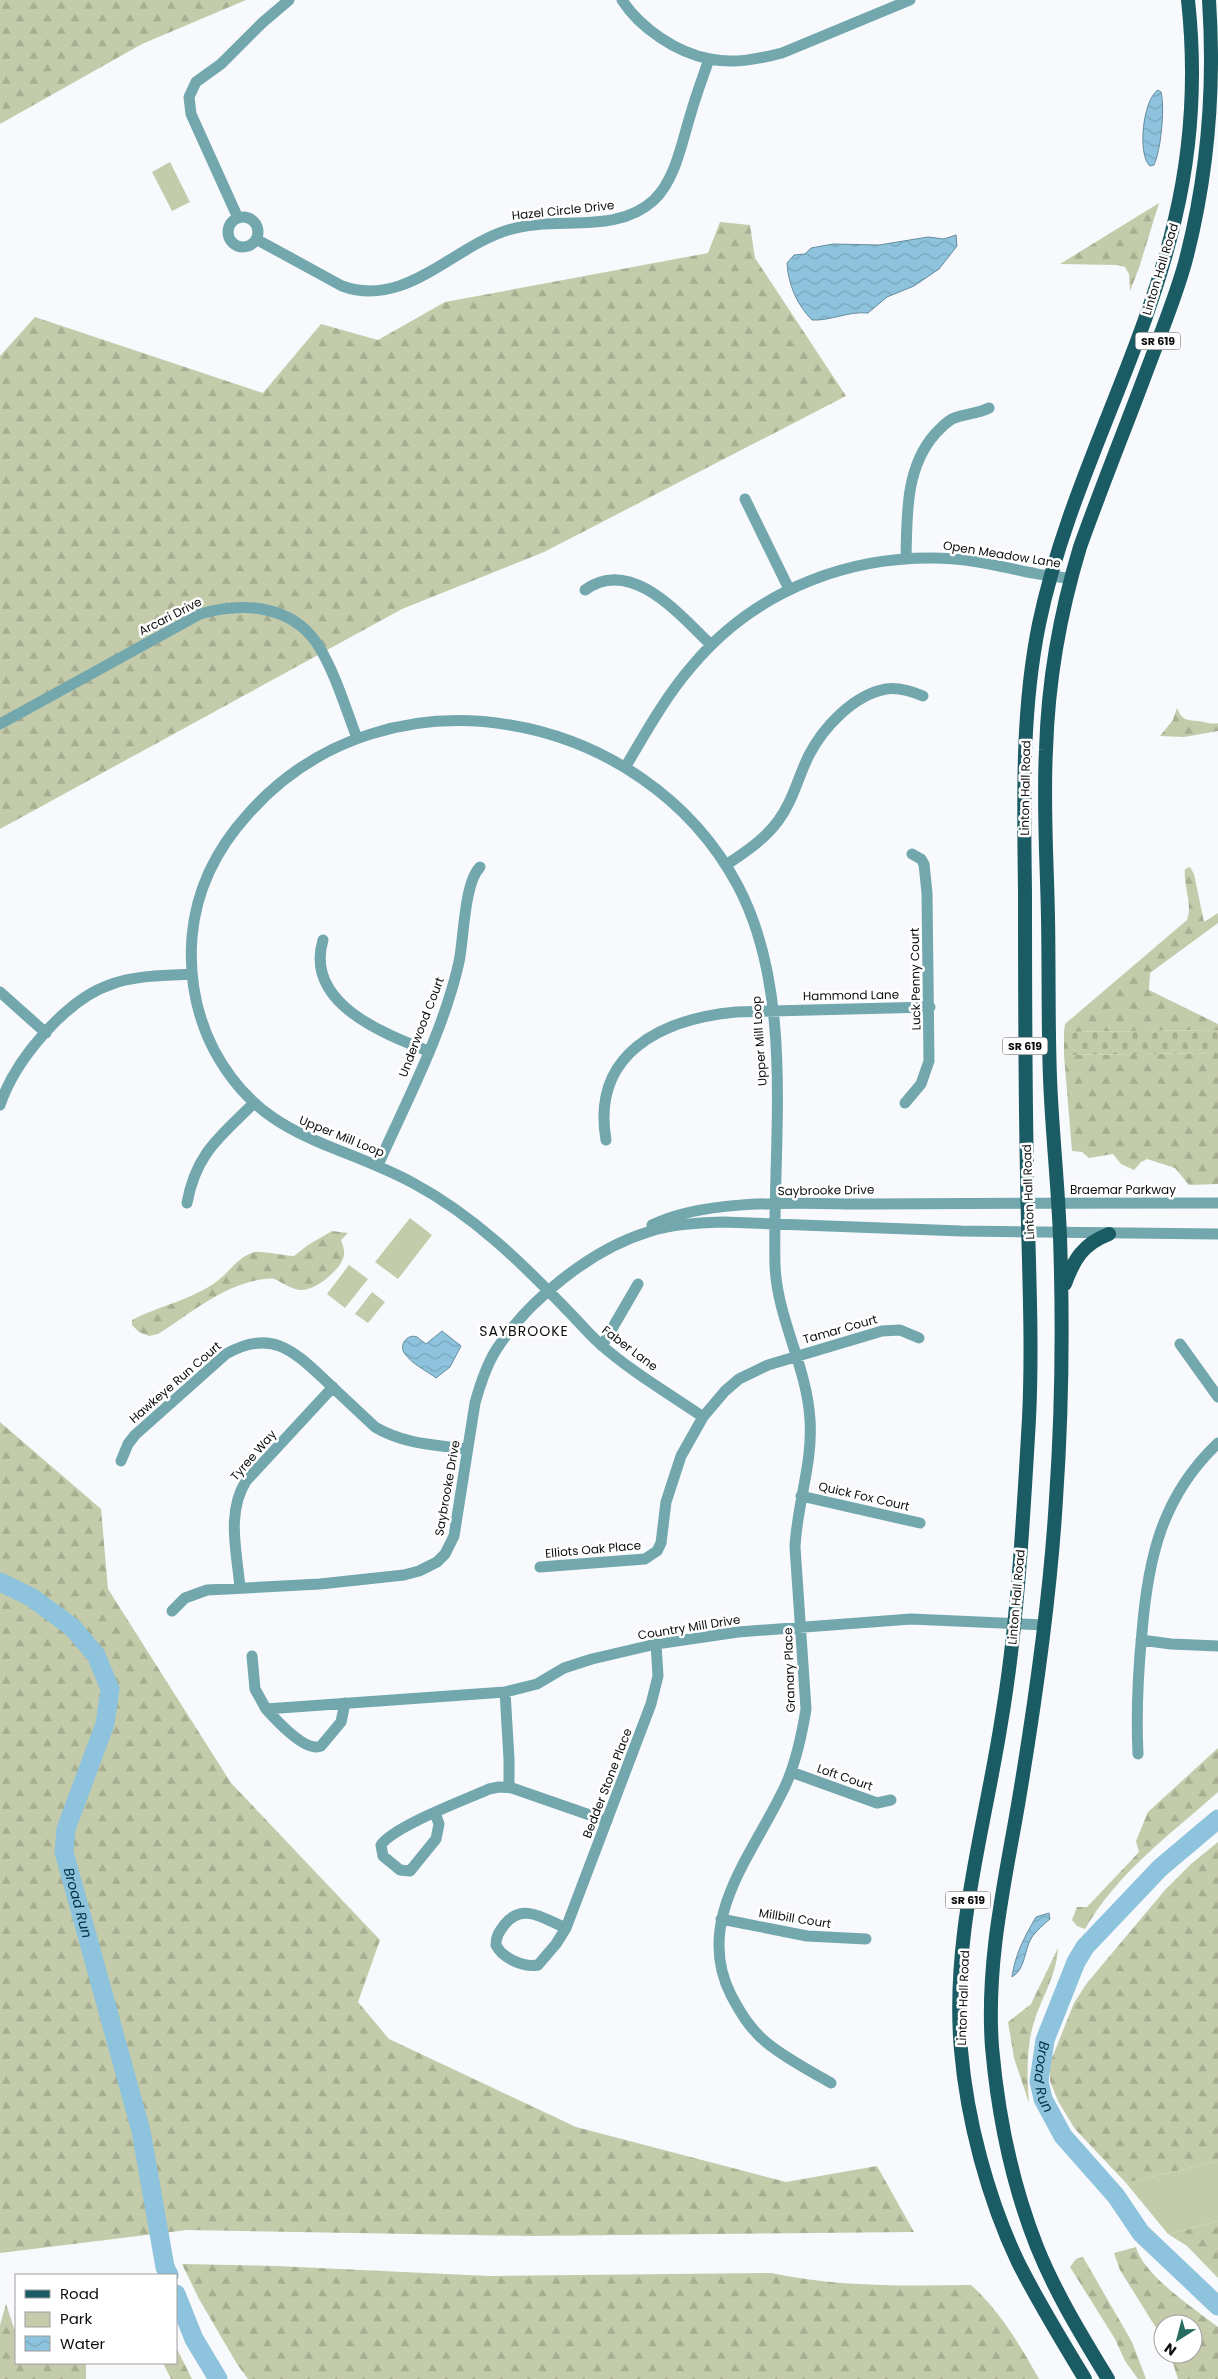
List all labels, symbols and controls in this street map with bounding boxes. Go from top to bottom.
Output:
street label: Hazel Circle Drive [511,196,615,224]
street label: Linton Hall Road [1138,221,1182,317]
road number: SR 619 [1136,332,1180,350]
street label: Open Meadow Lane [942,536,1062,572]
street label: Arcari Drive [136,593,204,639]
street label: Linton Hall Road [1016,740,1034,836]
street label: Luck Penny Court [906,928,924,1030]
street label: Underwood Court [394,975,448,1079]
street label: Hammond Lane [803,986,899,1004]
street label: Upper Mill Loop [747,995,771,1087]
road number: SR 619 [1002,1038,1048,1054]
street label: Upper Mill Loop [297,1111,387,1161]
street label: Linton Hall Road [1018,1144,1038,1240]
street label: Saybrooke Drive [777,1181,875,1199]
street label: Braemar Parkway [1070,1181,1176,1198]
street label: Tamar Court [801,1310,879,1348]
district label: SAYBROOKE [479,1321,569,1341]
street label: Faber Lane [599,1321,661,1375]
street label: Hawkeye Run Court [125,1337,225,1427]
street label: Tyree Way [226,1426,280,1484]
street label: Saybrooke Drive [430,1439,464,1537]
street label: Quick Fox Court [817,1477,911,1515]
street label: Elliots Oak Place [544,1536,642,1562]
street label: Linton Hall Road [1003,1549,1029,1645]
street label: Country Mill Drive [637,1611,741,1643]
street label: Granary Place [779,1627,799,1713]
street label: Bedder Stone Place [578,1726,636,1840]
street label: Loft Court [815,1760,875,1794]
water label: Broad Run [59,1865,97,1940]
road number: SR 619 [946,1892,990,1908]
street label: Millbill Court [758,1904,832,1932]
street label: Linton Hall Road [953,1950,973,2046]
water label: Broad Run [1029,2040,1058,2116]
legend [15,2274,178,2364]
text: Road [60,2283,99,2304]
text: Park [60,2308,92,2329]
north arrow [1153,2314,1203,2364]
text: Water [60,2333,106,2354]
text: N [1160,2338,1180,2361]

